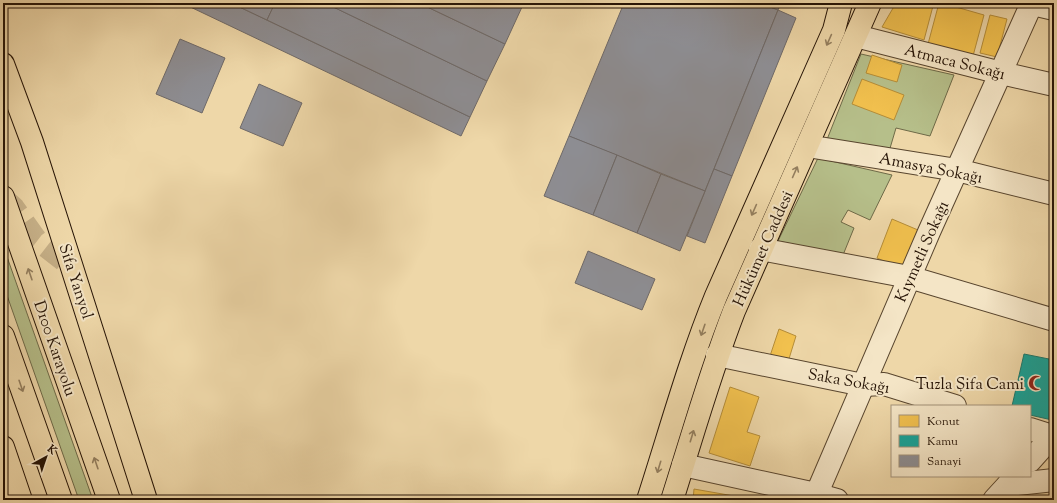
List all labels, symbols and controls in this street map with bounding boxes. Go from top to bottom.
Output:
one-way arrow [825,34,832,46]
street label: Atmaca Sokağı [902,40,1008,87]
street label: Amasya Sokağı [877,148,985,191]
one-way arrow [792,166,799,178]
street label: Hükümet Caddesi [728,187,800,311]
street label: Kıymetli Sokağı [891,197,956,306]
one-way arrow [749,204,757,216]
street label: Sifa Yanyol [52,241,98,323]
one-way arrow [26,269,34,281]
street label: D100 Karayolu [26,298,81,400]
one-way arrow [698,323,706,335]
street label: Saka Sokağı [806,364,892,401]
place label: Tuzla Şifa Cami [915,374,1024,397]
mosque icon: Tuzla Şifa Cami [1027,374,1045,392]
one-way arrow [17,379,25,391]
legend [891,405,1031,477]
text: Konut [927,413,960,431]
one-way arrow [689,430,696,443]
text: Kamu [927,433,958,451]
north arrow [26,437,66,477]
text: K [43,441,60,459]
text: Sanayi [927,453,962,471]
one-way arrow [92,458,100,470]
one-way arrow [654,460,662,472]

